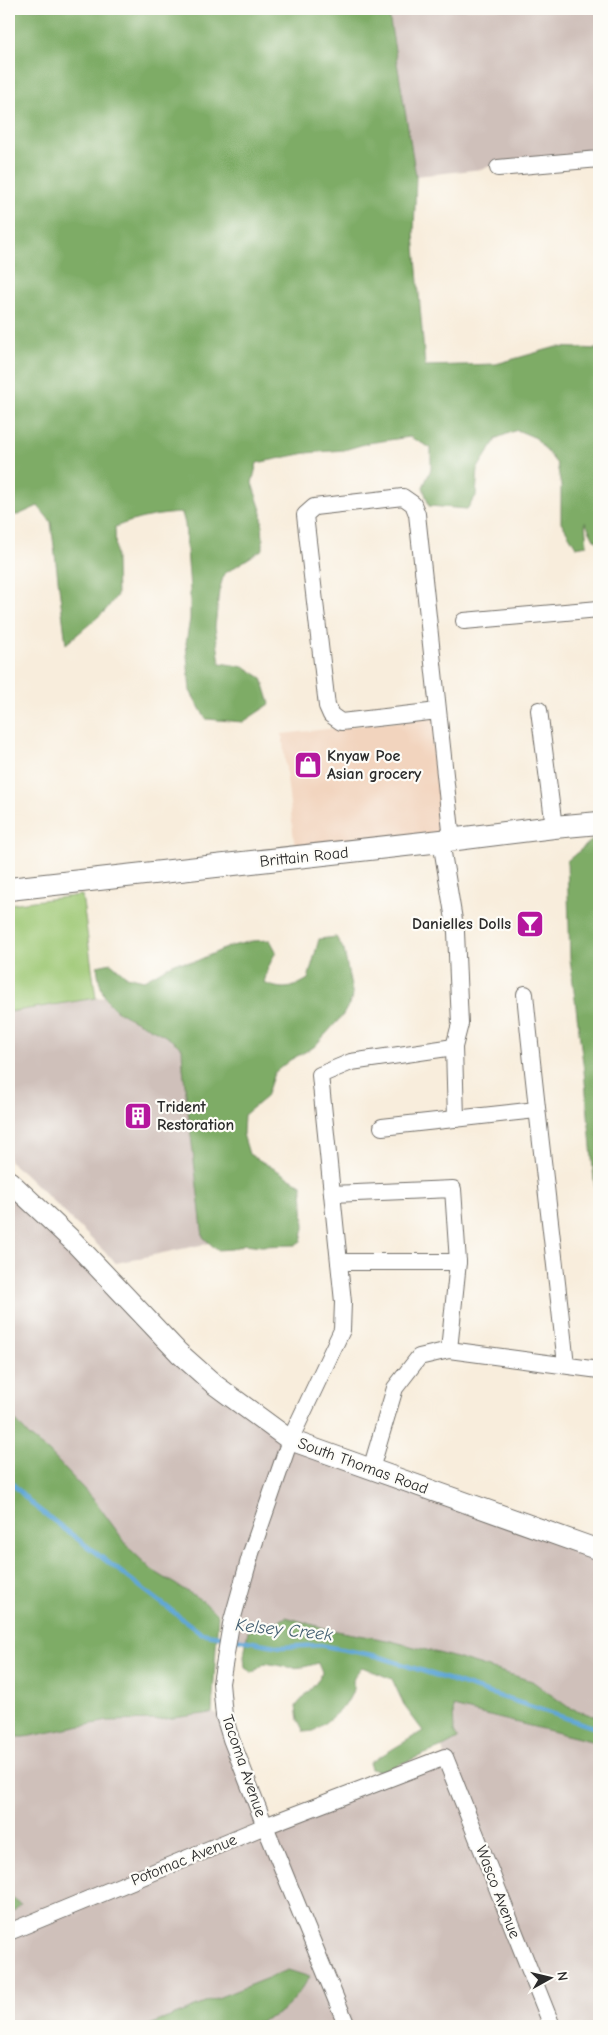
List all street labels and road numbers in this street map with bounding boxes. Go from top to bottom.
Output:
street label: Brittain Road [259,843,349,871]
street label: South Thomas Road [295,1434,431,1498]
street label: Tacoma Avenue [218,1713,270,1819]
street label: Potomac Avenue [128,1831,240,1889]
street label: Wasco Avenue [472,1843,524,1941]

